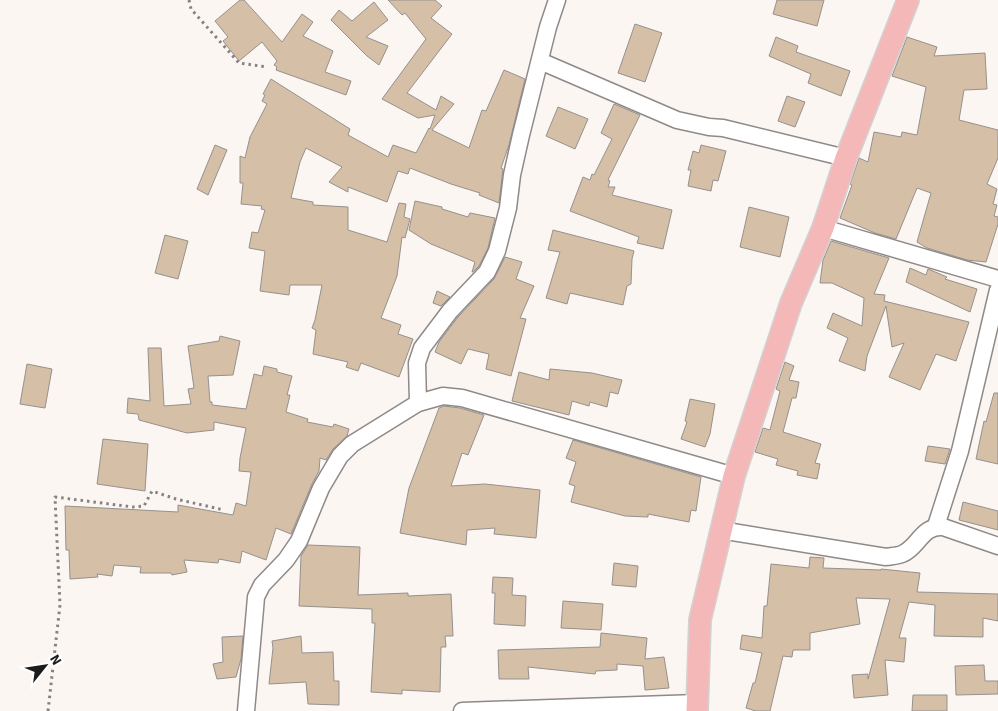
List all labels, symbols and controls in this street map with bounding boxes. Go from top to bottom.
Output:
north arrow [20,641,70,691]
text: N [44,651,66,669]

